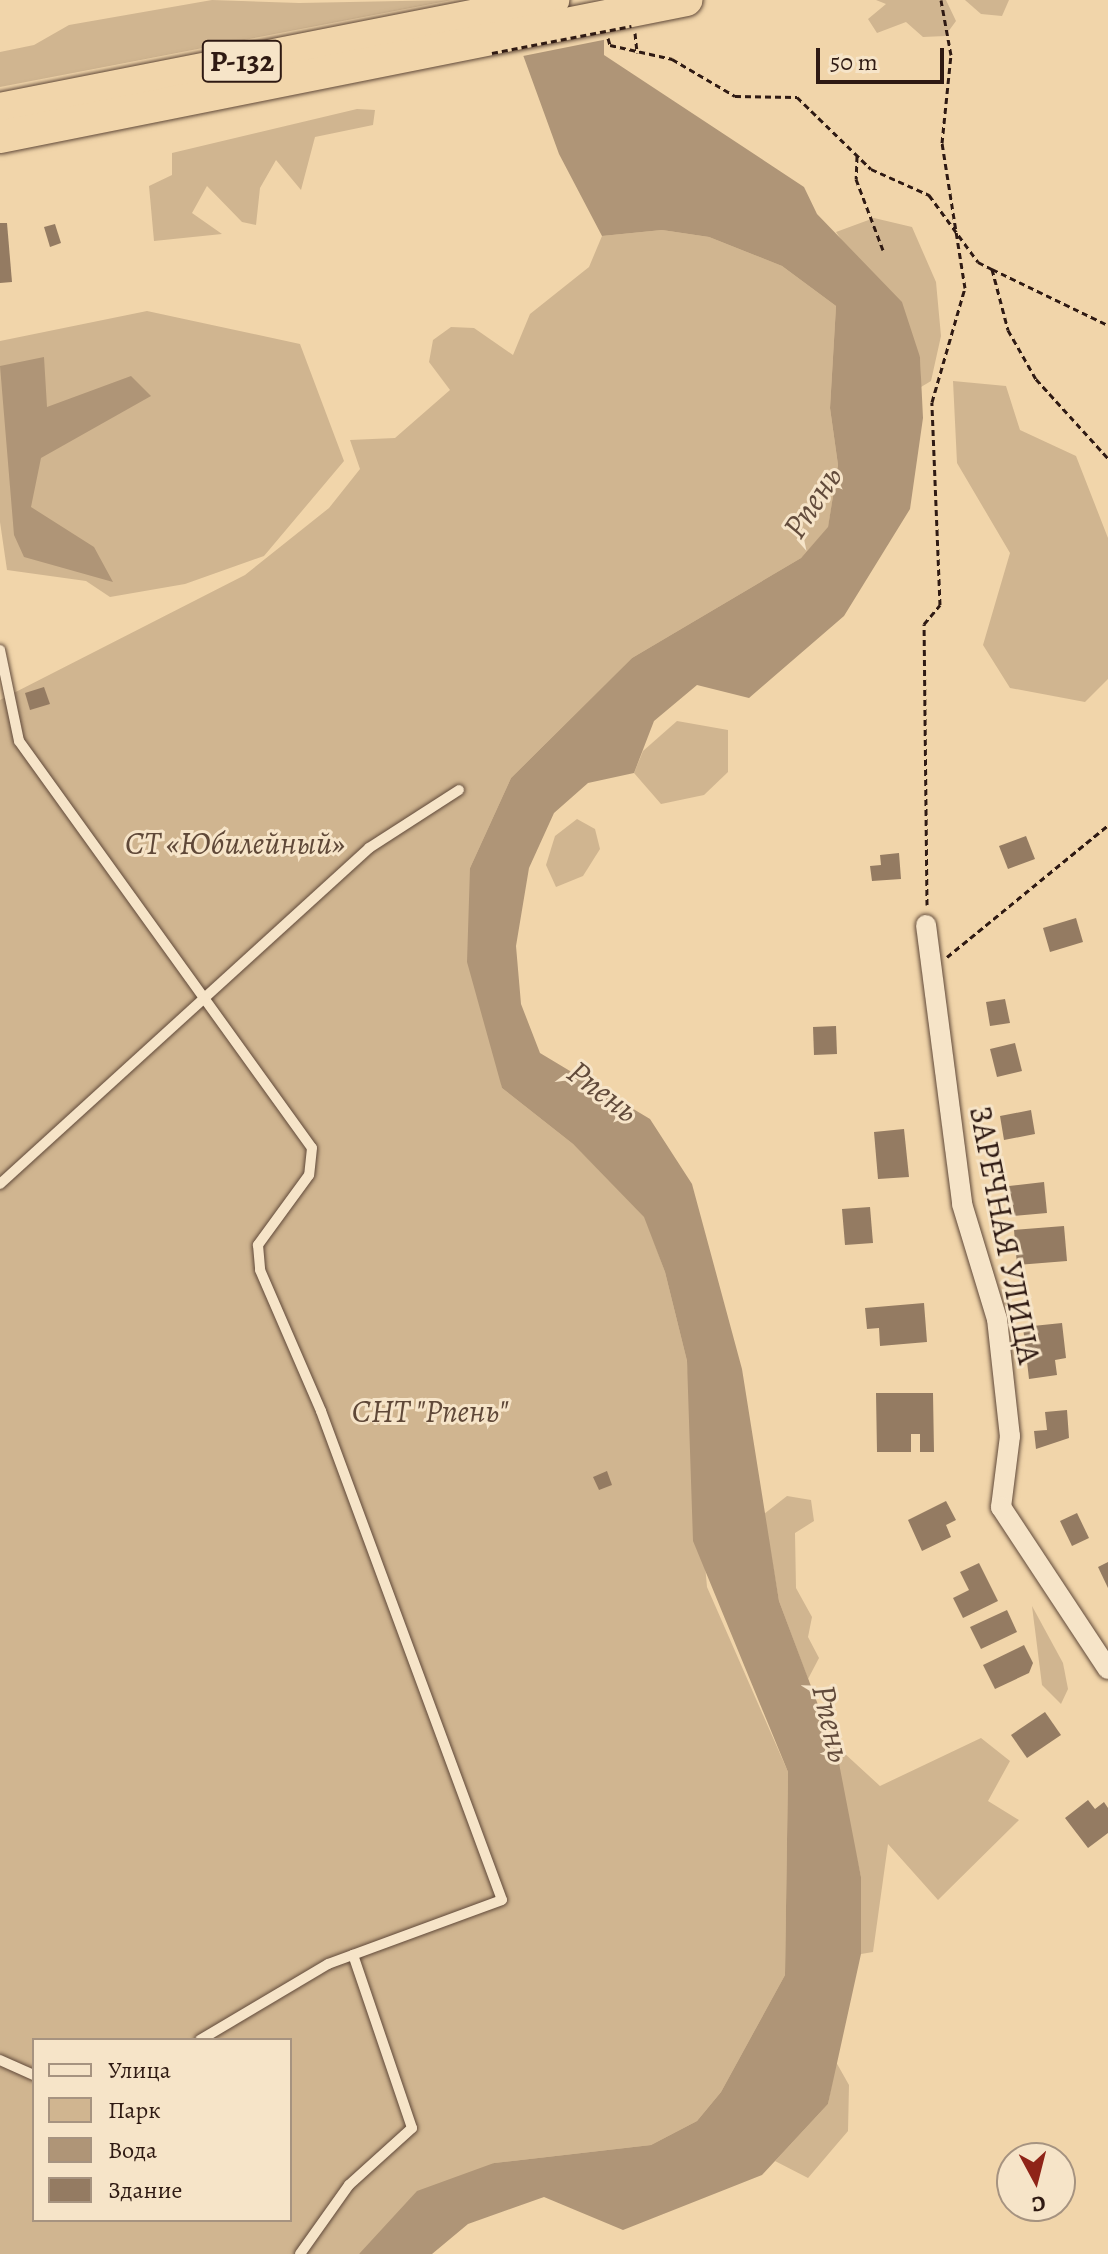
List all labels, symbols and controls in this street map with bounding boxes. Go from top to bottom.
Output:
scale bar [820,32,948,82]
road number: Р-132 [200,35,284,87]
text: 50 m [830,46,878,78]
water label: Рпень [774,458,850,546]
park label: СТ «Юбилейный» [125,824,345,862]
water label: Рпень [559,1051,647,1131]
street label: ЗАРЕЧНАЯ УЛИЦА [961,1103,1049,1367]
park label: СНТ "Рпень" [352,1392,508,1430]
water label: Рпень [803,1680,861,1766]
legend [32,2038,292,2222]
text: Улица [108,2054,171,2086]
text: Парк [108,2094,161,2126]
text: Вода [108,2134,157,2166]
north arrow [996,2142,1076,2222]
text: Здание [108,2174,183,2206]
text: С [1030,2188,1047,2220]

